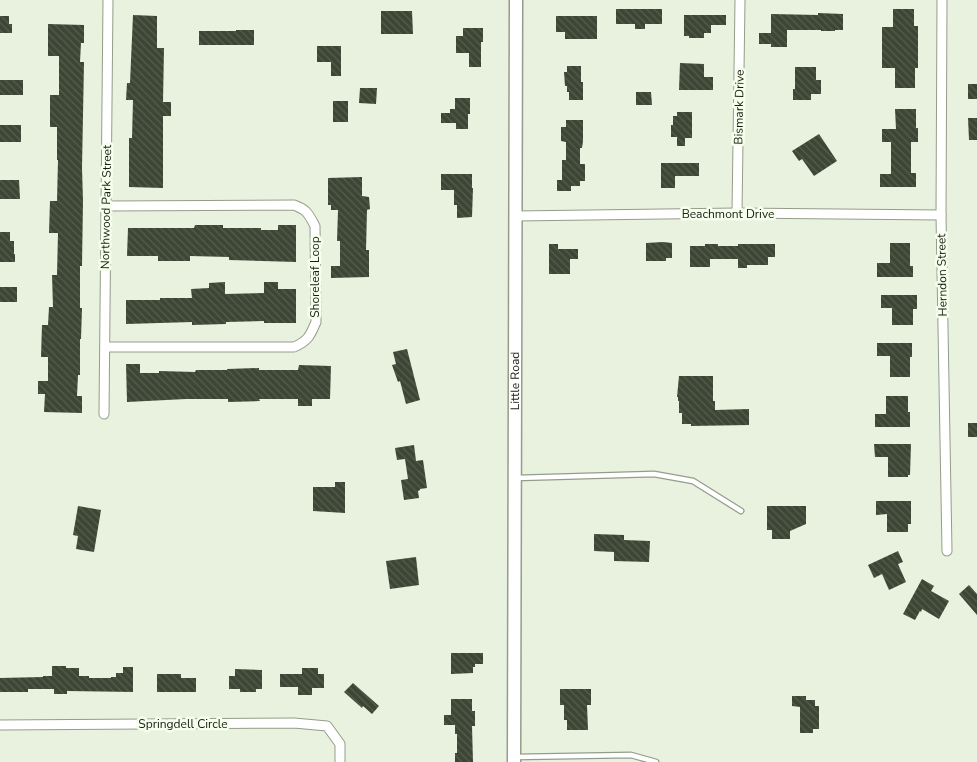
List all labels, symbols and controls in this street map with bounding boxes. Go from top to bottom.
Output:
street label: Bismark Drive [730,69,748,145]
street label: Northwood Park Street [97,144,115,269]
street label: Beachmont Drive [682,206,774,222]
street label: Herndon Street [933,233,951,317]
street label: Shoreleaf Loop [307,236,323,318]
street label: Little Road [507,352,523,410]
street label: Springdell Circle [138,716,228,732]

